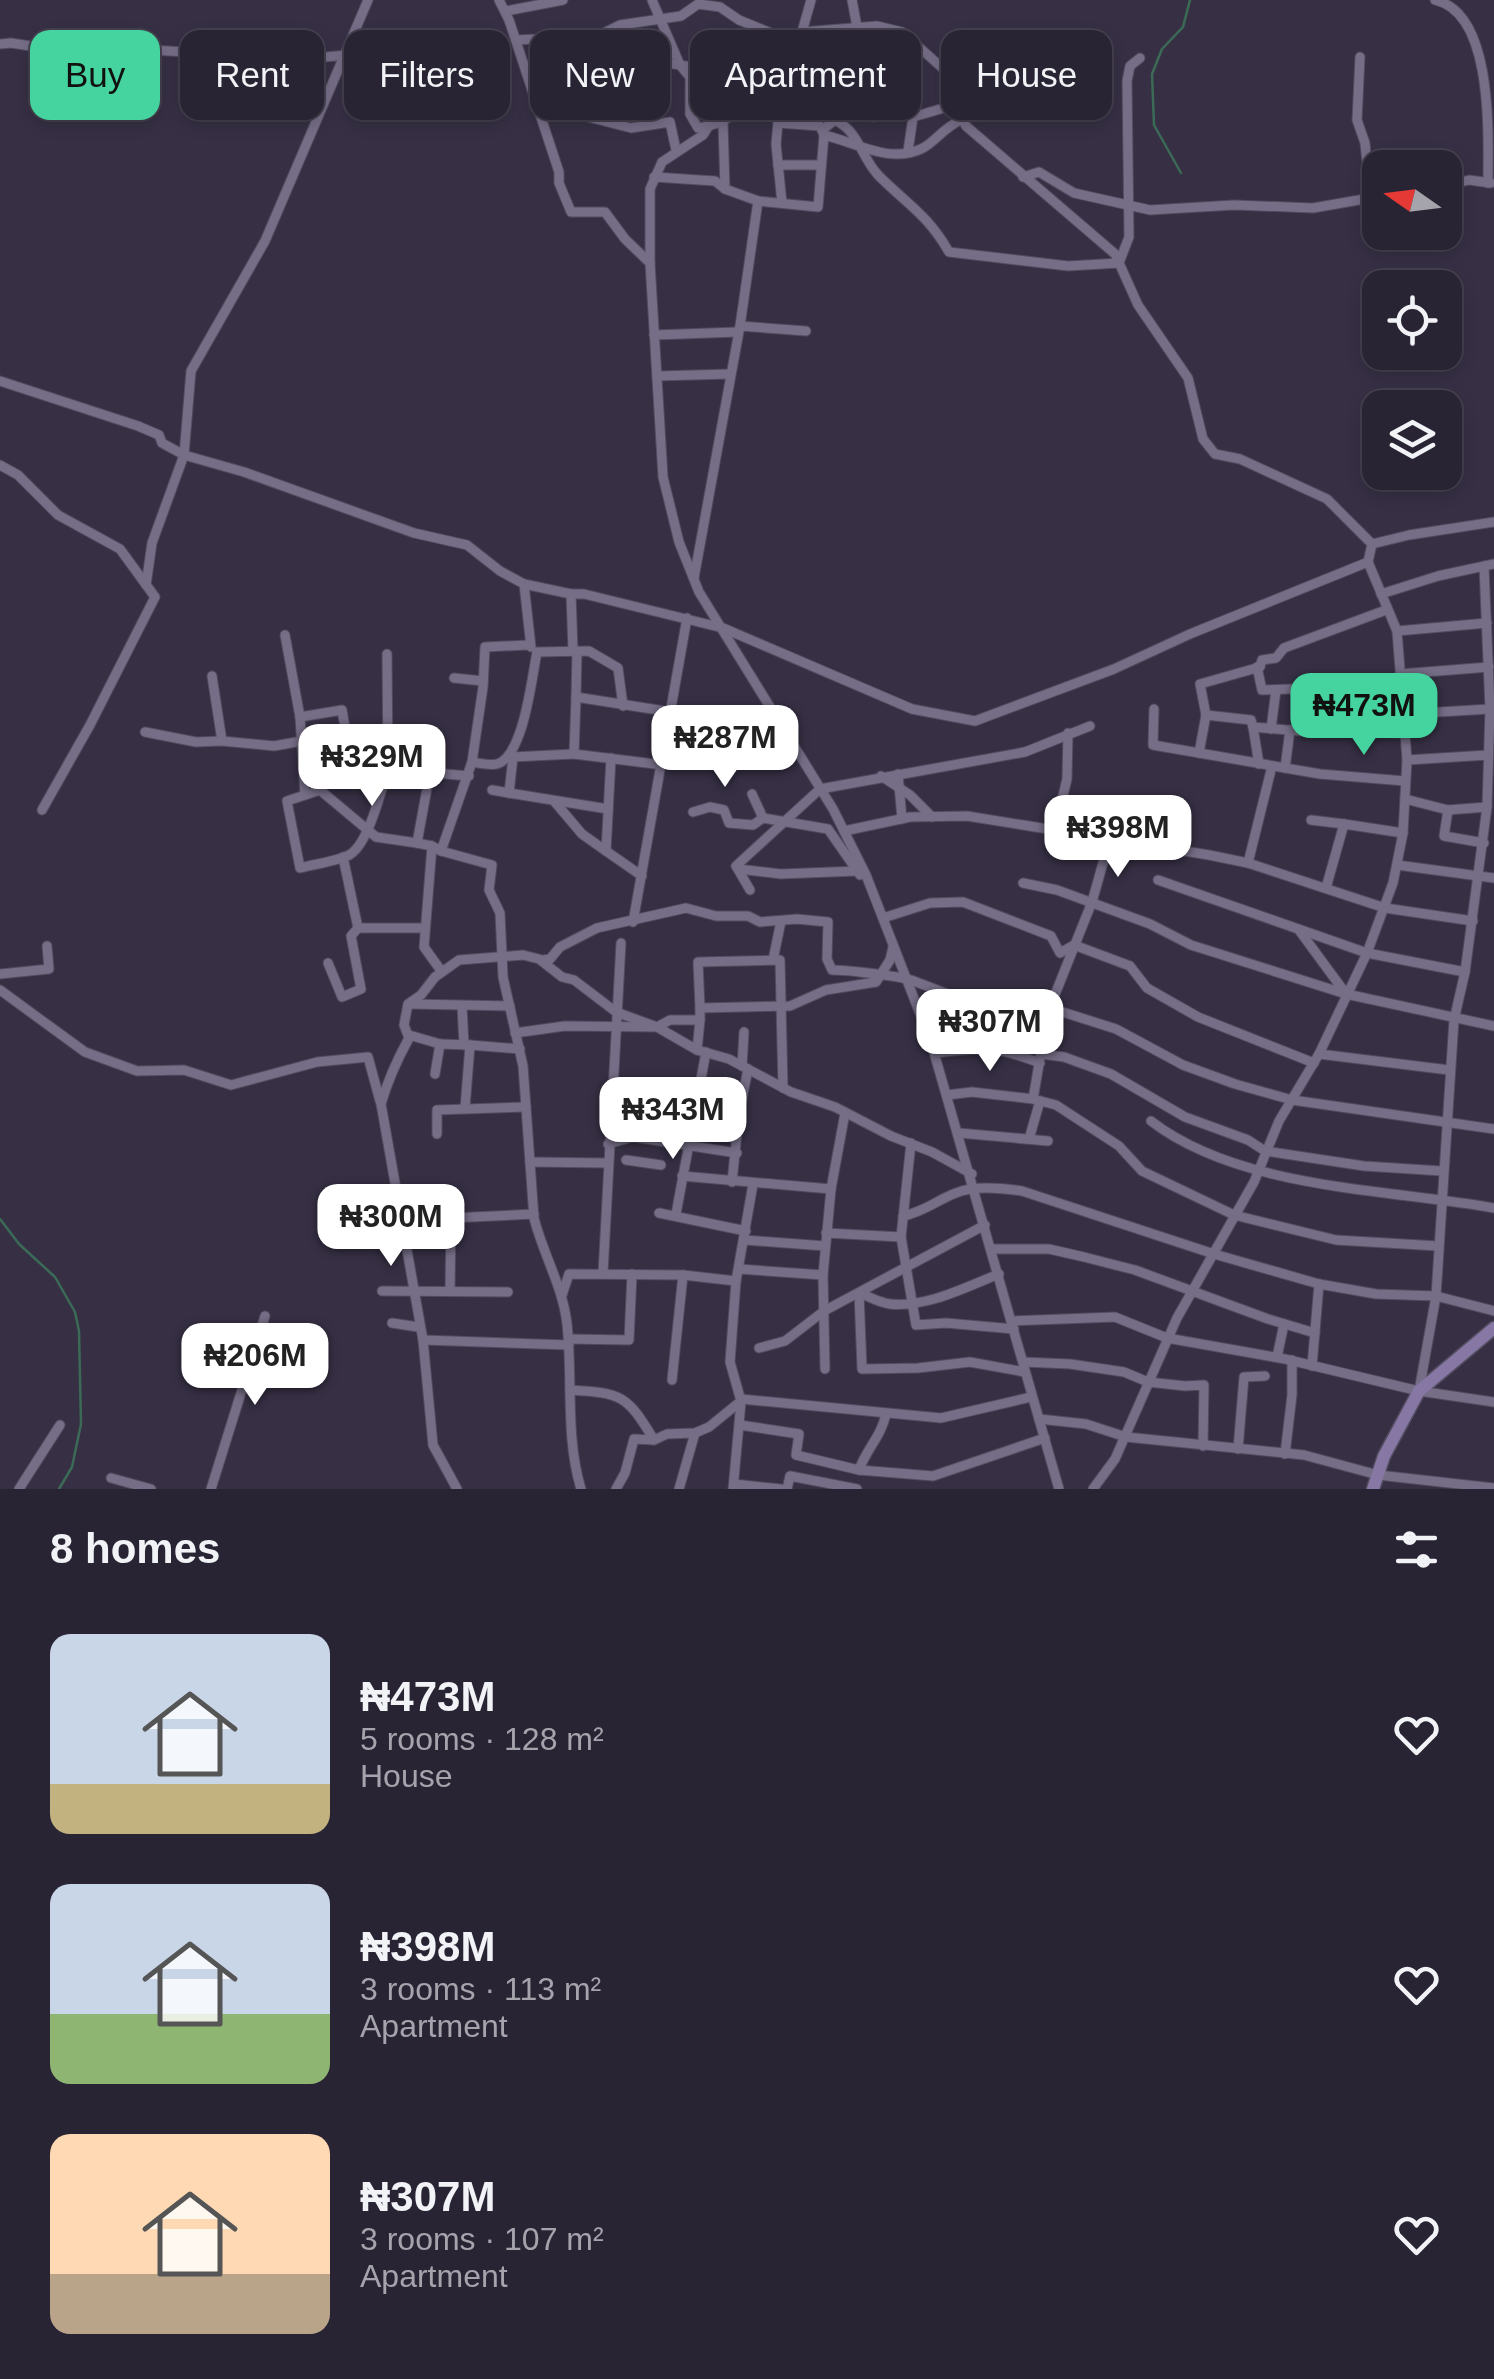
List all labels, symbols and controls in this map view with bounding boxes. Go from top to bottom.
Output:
chip: Buy [30,30,160,120]
chip: Rent [180,30,324,120]
chip: Filters [344,30,510,120]
chip: New [530,30,670,120]
chip: Apartment [690,30,921,120]
chip: House [941,30,1112,120]
north arrow [1362,150,1462,250]
map controls [1362,150,1462,490]
button: locate [1362,270,1462,370]
button: layers [1362,390,1462,490]
pin: ₦473M [1294,673,1434,758]
text: ₦473M [1312,687,1416,723]
pin: ₦287M [655,705,795,790]
text: ₦287M [673,719,777,755]
pin: ₦329M [302,724,442,809]
text: ₦329M [320,738,424,774]
pin: ₦398M [1048,795,1188,880]
text: ₦398M [1066,809,1170,845]
pin: ₦307M [920,989,1060,1074]
text: ₦307M [938,1003,1042,1039]
pin: ₦343M [603,1077,743,1162]
text: ₦343M [621,1091,725,1127]
pin: ₦300M [321,1184,461,1269]
text: ₦300M [339,1198,443,1234]
pin: ₦206M [185,1323,325,1408]
text: ₦206M [203,1337,307,1373]
icon: filters [1389,1522,1444,1577]
text: 8 homes [50,1525,220,1572]
text: ₦473M [360,1673,495,1720]
icon: home [130,1674,250,1794]
icon: heart [1389,1707,1444,1762]
text: 5 rooms · 128 m² [360,1721,604,1757]
text: House [360,1758,453,1794]
text: ₦398M [360,1923,495,1970]
icon: home [130,1924,250,2044]
icon: heart [1389,1957,1444,2012]
text: 3 rooms · 113 m² [360,1971,601,2007]
text: Apartment [360,2008,508,2044]
text: ₦307M [360,2173,495,2220]
icon: home [130,2174,250,2294]
icon: heart [1389,2207,1444,2262]
text: 3 rooms · 107 m² [360,2221,604,2257]
text: Apartment [360,2258,508,2294]

